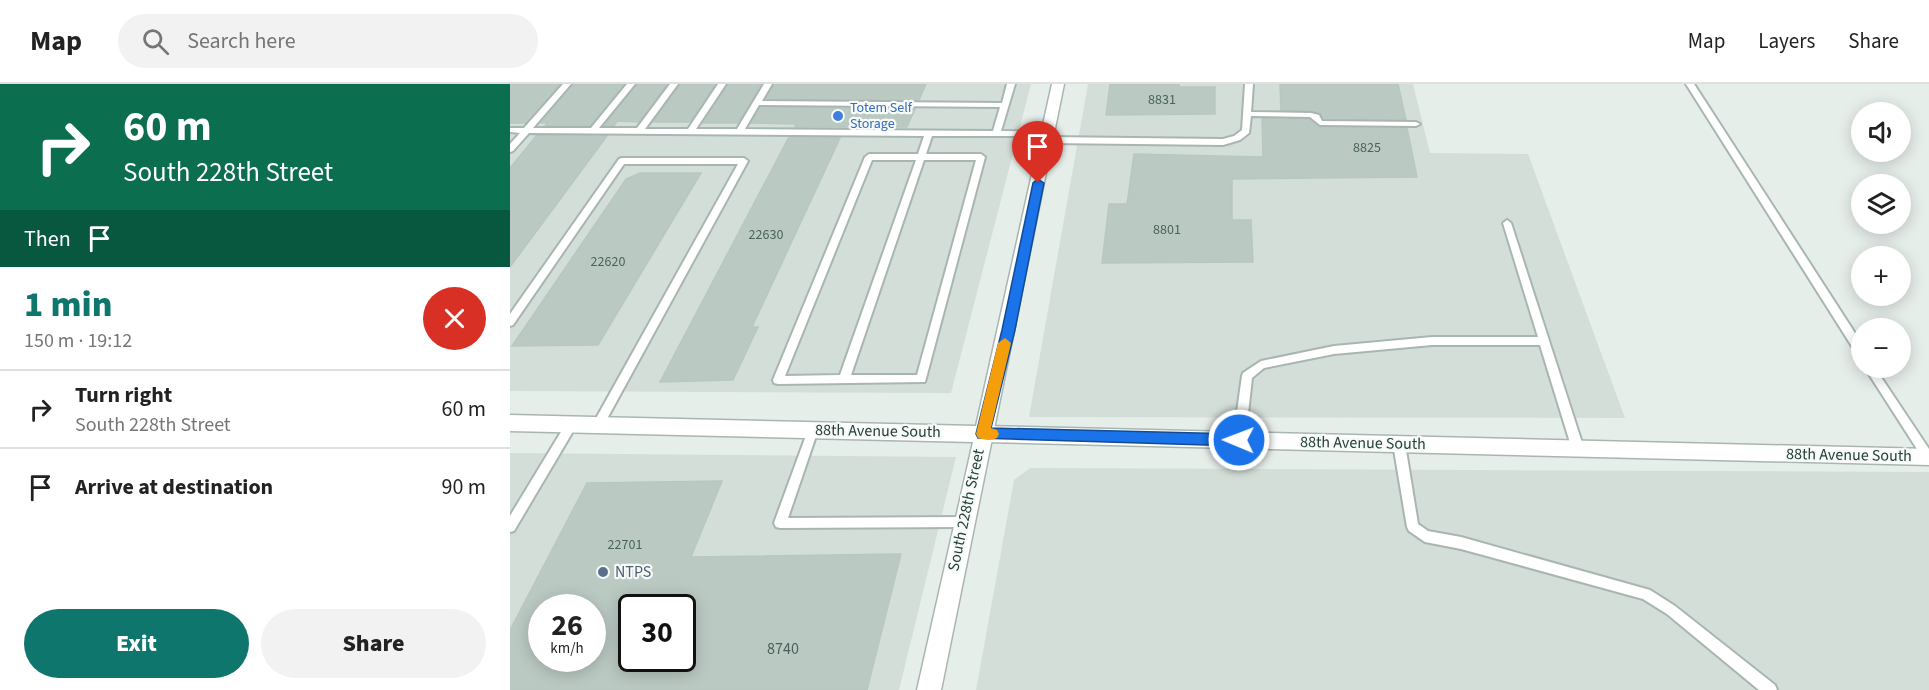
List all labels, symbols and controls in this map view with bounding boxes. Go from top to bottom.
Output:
search box [118,14,538,68]
text: Map [30,21,82,61]
icon: search [139,25,172,58]
text: Search here [187,25,296,57]
text: Map [1688,26,1725,56]
text: Layers [1758,26,1815,56]
text: Share [1848,26,1899,56]
house number: 8831 [1148,90,1176,110]
text: 60 m [123,97,212,157]
place label: Totem Self Storage [850,98,913,134]
map controls [1851,102,1911,378]
button: sound [1851,102,1911,162]
icon: right [24,108,102,186]
marker: Totem Self Storage [831,109,845,123]
pin [1012,121,1063,183]
icon: arrive [1021,130,1054,163]
house number: 8825 [1353,138,1381,158]
text: South 228th Street [123,153,333,192]
button: layers [1851,174,1911,234]
house number: 8801 [1153,220,1181,240]
icon: arrive [83,222,116,255]
text: Then [24,223,71,255]
house number: 22630 [749,225,783,245]
button: + [1851,246,1911,306]
house number: 22620 [591,252,625,272]
text: 1 min [24,279,112,330]
button: close [423,287,486,350]
button: − [1851,318,1911,378]
text: 150 m · 19:12 [24,327,132,355]
text: Turn right [75,379,172,411]
icon: right [24,393,57,426]
text: 60 m [441,393,486,425]
position arrow [1207,408,1271,472]
text: South 228th Street [75,411,231,439]
street label: 88th Avenue South [815,419,941,443]
street label: 88th Avenue South [1300,431,1426,455]
street label: 88th Avenue South [1786,443,1912,467]
street label: South 228th Street [942,446,990,573]
icon: arrive [24,471,57,504]
text: Arrive at destination [75,471,273,503]
text: 90 m [441,471,486,503]
house number: 22701 [608,535,642,555]
place label: NTPS [615,561,651,583]
marker: NTPS [596,565,610,579]
speed limit sign: 30 [618,594,696,672]
text: 26 [551,604,583,647]
button: Exit [24,609,249,678]
button: Share [261,609,486,678]
text: km/h [550,638,584,659]
house number: 8740 [767,638,799,660]

